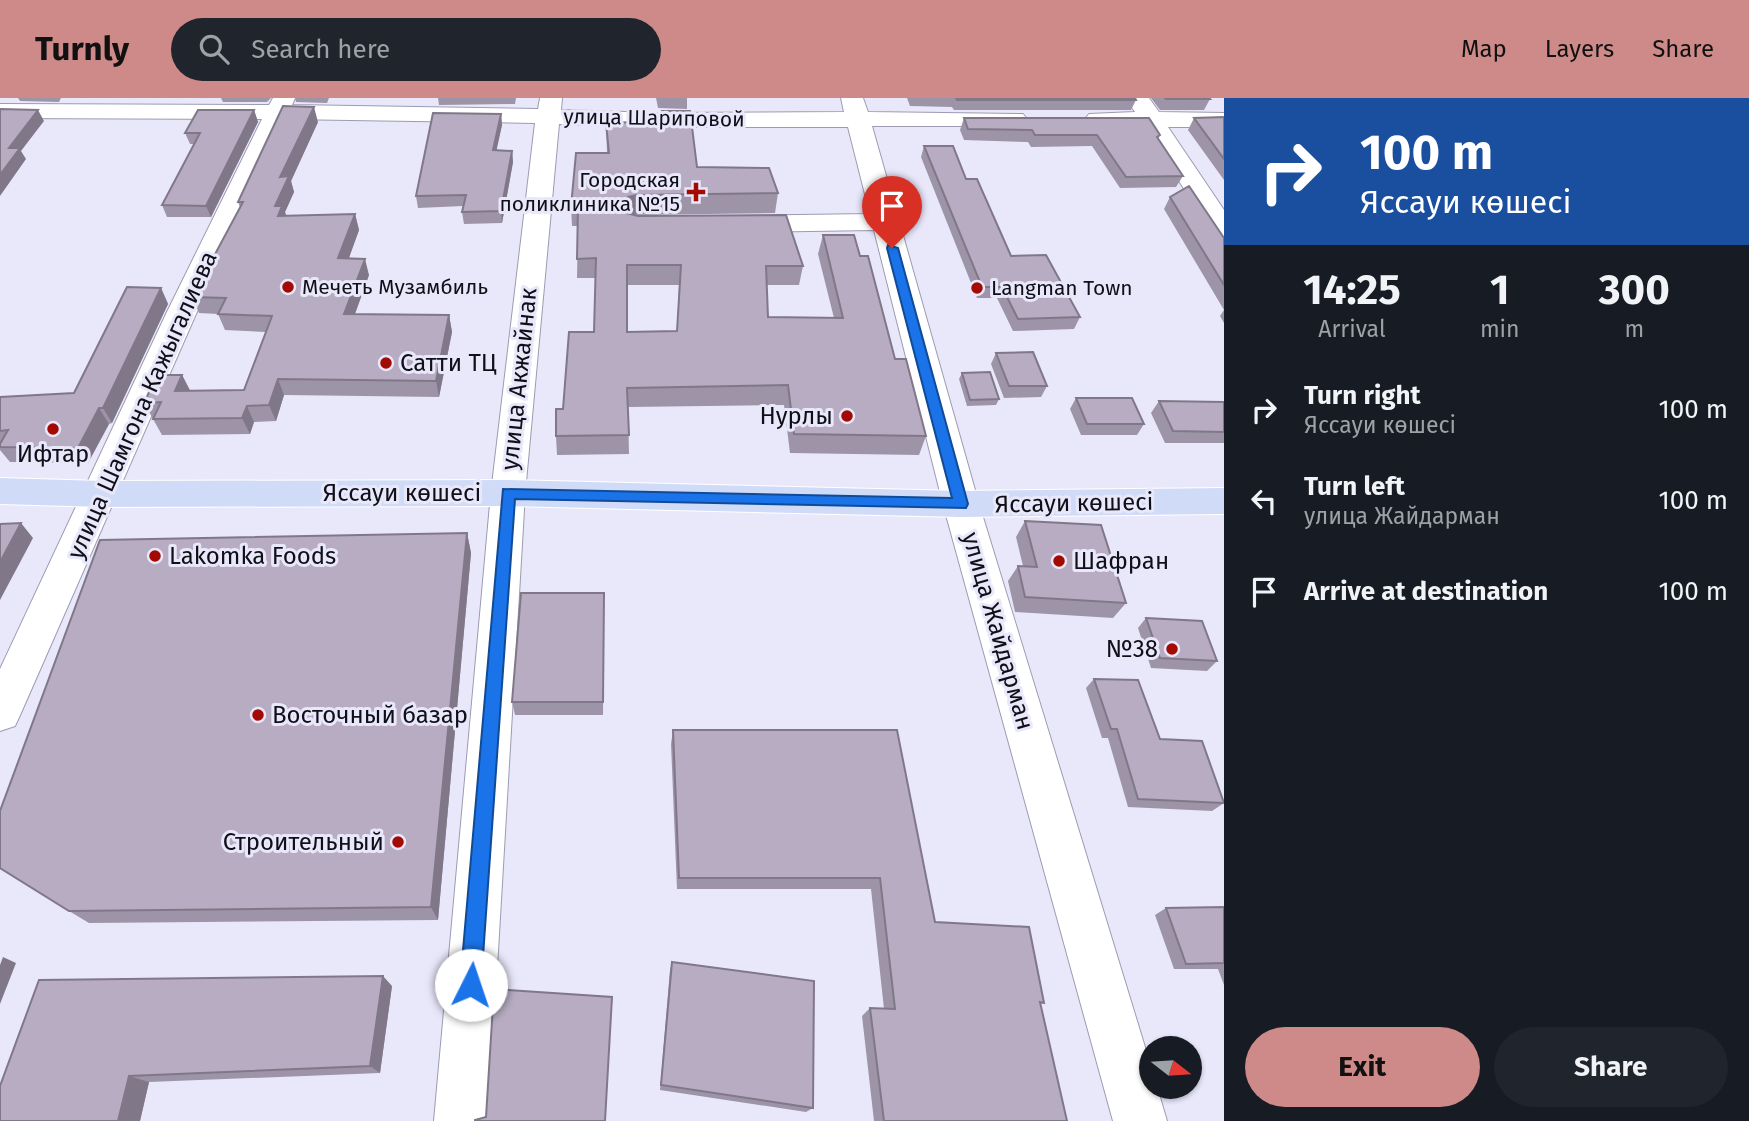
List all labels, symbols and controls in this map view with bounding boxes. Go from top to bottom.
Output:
search box [171,18,661,81]
text: Turnly [35,29,129,69]
icon: search [195,30,233,68]
text: Search here [251,34,390,65]
text: Map [1461,35,1507,63]
text: Layers [1545,35,1614,63]
text: Share [1652,35,1714,63]
street label: улица Шариповой [563,103,745,133]
text: 100 m [1360,123,1493,182]
icon: right [1245,126,1336,217]
place label: Городская поликлиника №15 [499,167,680,217]
pin [862,176,922,248]
marker: Городская поликлиника №15 [686,182,706,202]
text: Яссауи көшесі [1360,183,1572,221]
icon: arrive [873,187,911,225]
street label: улица Шамгона Кажыгалиева [61,247,223,563]
text: 14:25 [1303,265,1401,315]
text: 1 [1490,265,1510,315]
text: 300 [1599,265,1670,315]
place label: Мечеть Музамбиль [302,274,488,300]
place label: Langman Town [991,275,1133,301]
marker: Мечеть Музамбиль [280,279,296,295]
marker: Langman Town [969,280,985,296]
street label: улица Акжайнак [495,286,543,472]
text: Arrival [1318,315,1386,343]
text: min [1480,315,1520,343]
text: m [1624,315,1644,343]
place label: Сатти ТЦ [400,349,497,377]
marker: Сатти ТЦ [378,355,394,371]
text: Turn right [1304,380,1421,411]
icon: right [1245,391,1283,429]
text: 100 m [1659,394,1728,425]
place label: Нурлы [759,402,833,430]
marker: Нурлы [839,408,855,424]
text: Яссауи көшесі [1304,411,1456,439]
marker: Ифтар [45,421,61,437]
place label: Ифтар [17,440,89,468]
text: Turn left [1304,471,1405,502]
street label: Яссауи көшесі [323,479,481,507]
icon: left [1245,482,1283,520]
text: 100 m [1659,485,1728,516]
street label: Яссауи көшесі [994,488,1154,518]
text: улица Жайдарман [1304,502,1500,530]
street label: улица Жайдарман [956,529,1040,733]
place label: Lakomka Foods [169,542,336,570]
place label: Шафран [1073,547,1169,575]
marker: Lakomka Foods [147,548,163,564]
marker: Шафран [1051,553,1067,569]
icon: arrive [1245,573,1283,611]
text: Arrive at destination [1304,576,1548,607]
text: 100 m [1659,576,1728,607]
place label: №38 [1106,635,1158,663]
marker: №38 [1164,641,1180,657]
place label: Восточный базар [272,701,468,729]
marker: Восточный базар [250,707,266,723]
place label: Строительный [223,828,384,856]
marker: Строительный [390,834,406,850]
position arrow [434,948,508,1022]
button: Exit [1245,1027,1480,1107]
button: Share [1494,1027,1728,1107]
north arrow [1139,1036,1202,1099]
map controls [1139,1036,1202,1099]

